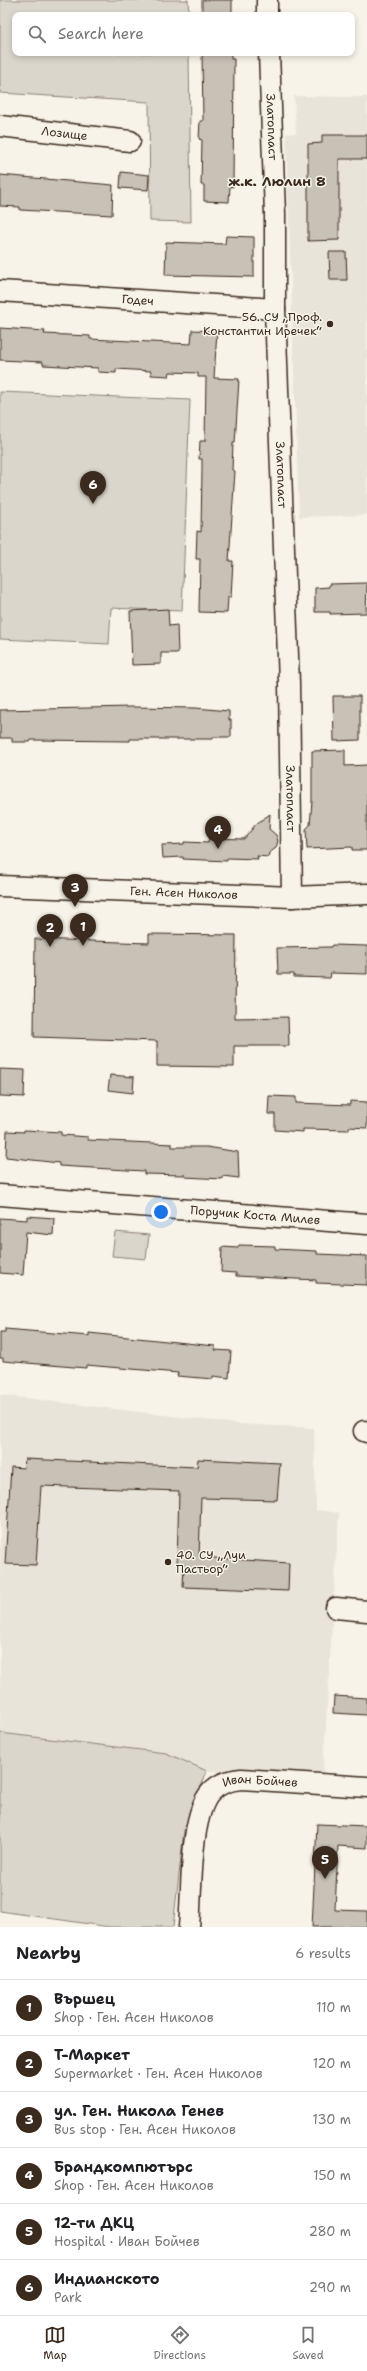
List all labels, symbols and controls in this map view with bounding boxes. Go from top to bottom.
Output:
search box [12,12,355,56]
icon: search [26,23,48,45]
text: Search here [58,24,144,44]
street label: Златопласт [263,93,281,161]
street label: Лозище [41,123,89,144]
district label: ж.к. Люлин 8 [228,172,326,190]
street label: Годеч [121,291,154,309]
place label: 56. СУ „Проф. Константин Иречек“ [203,309,322,339]
marker: 56. СУ „Проф. Константин Иречек“ [325,319,335,329]
street label: Златопласт [272,441,290,509]
pin: 6 [80,471,106,504]
street label: Златопласт [282,765,299,833]
pin: 4 [205,816,231,849]
pin: 3 [62,874,88,907]
street label: Ген. Асен Николов [130,883,238,903]
pin: 1 [70,913,96,946]
pin: 2 [37,914,63,947]
your location [151,1202,171,1222]
street label: Поручик Коста Милев [190,1202,321,1228]
place label: 40. СУ „Луи Пастьор“ [176,1547,246,1577]
marker: 40. СУ „Луи Пастьор“ [163,1557,173,1567]
street label: Иван Бойчев [220,1771,298,1791]
pin: 5 [312,1846,338,1879]
text: Nearby [16,1942,81,1964]
text: 6 results [295,1945,351,1962]
text: Вършец [54,1989,115,2009]
text: 1 [26,1999,32,2016]
text: 110 m [316,1999,351,2016]
text: Shop · Ген. Асен Николов [54,2009,214,2026]
text: Т-Маркет [54,2045,130,2065]
text: 2 [24,2055,34,2072]
text: 120 m [313,2055,351,2072]
text: Supermarket · Ген. Асен Николов [54,2065,263,2082]
text: ул. Ген. Никола Генев [54,2101,224,2121]
text: 3 [24,2111,34,2128]
text: 130 m [313,2111,351,2128]
text: Bus stop · Ген. Асен Николов [54,2121,236,2138]
text: Брандкомпютърс [54,2157,193,2177]
text: 4 [24,2167,34,2184]
text: 150 m [313,2167,351,2184]
text: Shop · Ген. Асен Николов [54,2177,214,2194]
text: 12-ти ДКЦ [54,2213,134,2233]
text: 5 [25,2223,33,2240]
text: 280 m [309,2223,351,2240]
text: Hospital · Иван Бойчев [54,2233,200,2250]
text: Индианското [54,2269,160,2289]
text: 6 [24,2279,34,2296]
text: 290 m [309,2279,351,2296]
text: Park [54,2289,82,2306]
tab: Map [43,2324,67,2363]
tab: Directions [153,2324,206,2363]
tab: Saved [292,2324,324,2363]

